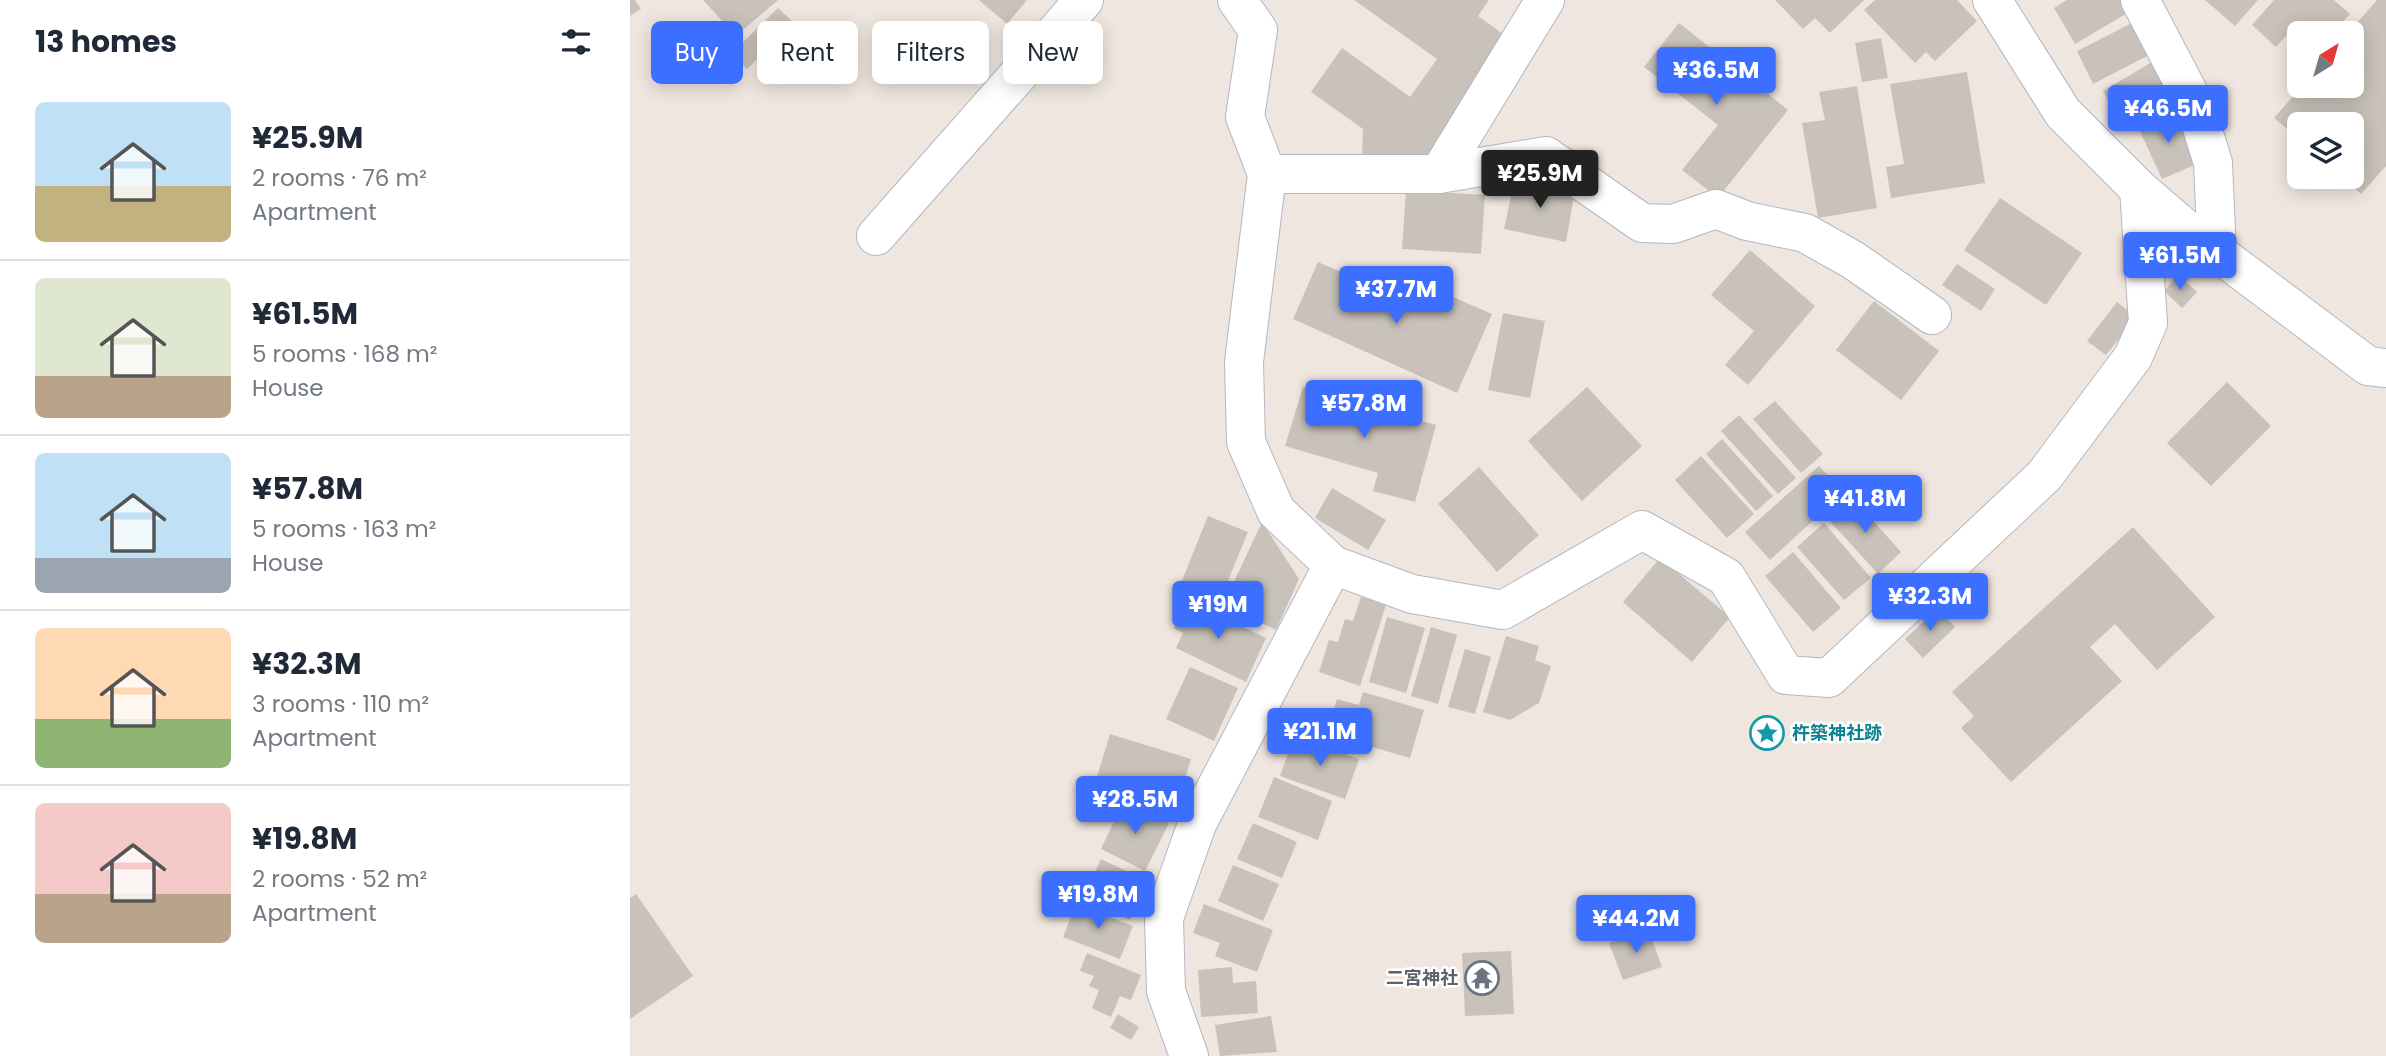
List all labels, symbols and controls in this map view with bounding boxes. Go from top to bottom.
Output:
text: 13 homes [35,20,177,63]
chip: Buy [651,21,743,84]
chip: Rent [757,21,858,84]
chip: Filters [872,21,989,84]
chip: New [1003,21,1103,84]
north arrow [2287,21,2364,98]
map controls [2287,21,2364,189]
icon: filters [557,23,595,61]
pin: ¥36.5M [1659,48,1773,107]
text: ¥36.5M [1673,54,1759,86]
pin: ¥46.5M [2111,86,2225,145]
text: ¥46.5M [2124,92,2212,124]
button: layers [2287,112,2364,189]
text: ¥25.9M [252,116,363,159]
icon: home [91,130,175,214]
pin: ¥25.9M [1483,150,1597,210]
text: ¥25.9M [1497,157,1583,189]
text: 2 rooms · 76 m² [252,162,427,194]
text: Apartment [252,196,377,228]
pin: ¥61.5M [2123,232,2237,292]
text: ¥61.5M [2139,239,2221,271]
pin: ¥37.7M [1339,266,1453,326]
text: ¥37.7M [1355,273,1437,305]
text: ¥61.5M [252,292,358,335]
icon: home [91,306,175,390]
text: 5 rooms · 168 m² [252,338,437,370]
text: House [252,372,324,404]
pin: ¥57.8M [1307,380,1421,440]
text: ¥57.8M [1321,387,1407,419]
text: ¥57.8M [252,467,363,510]
pin: ¥41.8M [1808,476,1922,535]
icon: home [91,481,175,565]
text: ¥41.8M [1824,482,1906,514]
text: 5 rooms · 163 m² [252,513,436,545]
text: House [252,547,324,579]
pin: ¥32.3M [1873,574,1987,633]
text: ¥32.3M [1888,580,1972,612]
pin: ¥19M [1177,582,1259,641]
text: ¥19M [1188,588,1248,620]
text: ¥32.3M [252,642,362,685]
icon: home [91,656,175,740]
text: 3 rooms · 110 m² [252,688,429,720]
pin: ¥21.1M [1263,708,1377,768]
place icon: 杵築神社跡 [1748,714,1786,752]
text: ¥21.1M [1283,715,1357,747]
place label: 杵築神社跡 [1792,720,1882,745]
text: Apartment [252,722,377,754]
pin: ¥28.5M [1078,776,1192,836]
text: ¥28.5M [1092,783,1178,815]
text: ¥19.8M [252,817,357,860]
icon: home [91,831,175,915]
text: 2 rooms · 52 m² [252,863,427,895]
pin: ¥19.8M [1041,872,1155,931]
text: ¥19.8M [1058,878,1138,910]
pin: ¥44.2M [1579,895,1693,955]
text: Apartment [252,897,377,929]
text: ¥44.2M [1592,902,1680,934]
temple icon: 二宮神社 [1463,959,1501,997]
place label: 二宮神社 [1386,965,1458,990]

